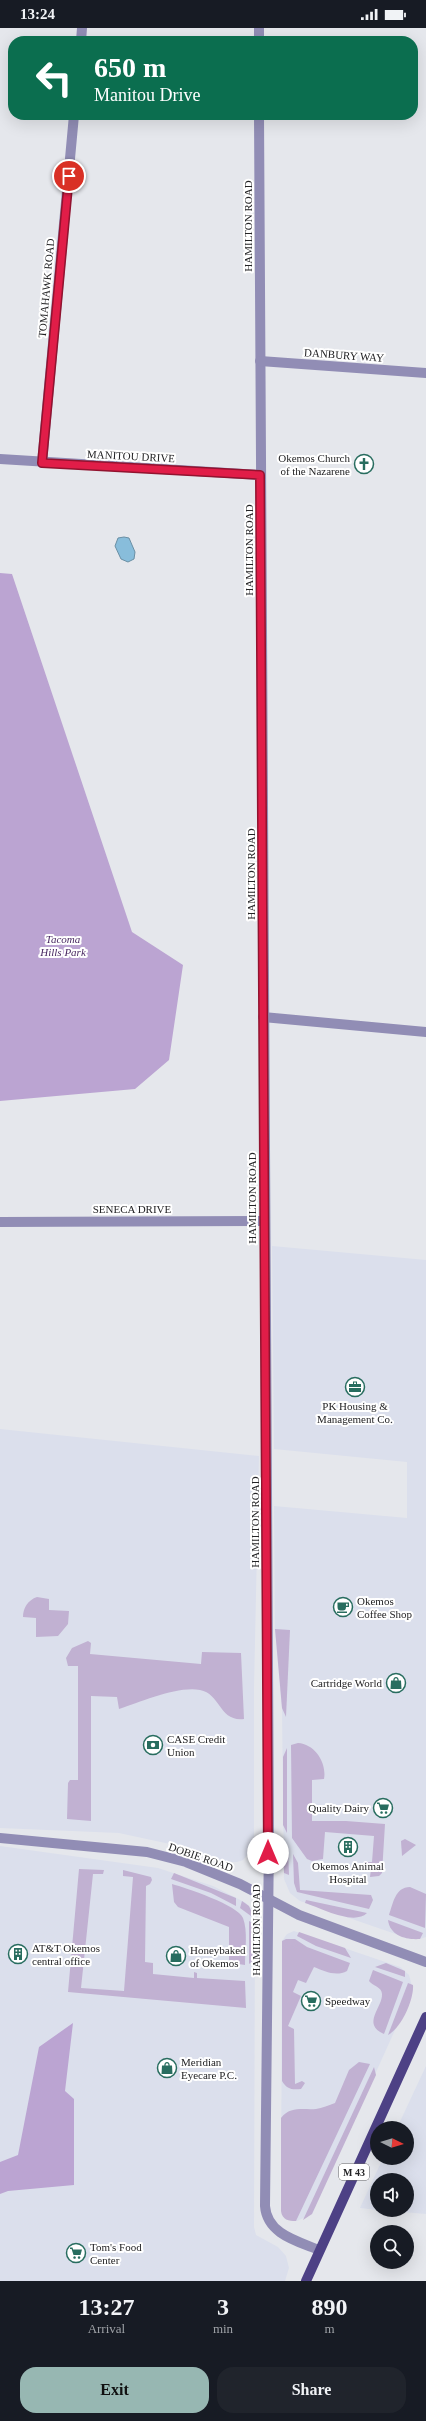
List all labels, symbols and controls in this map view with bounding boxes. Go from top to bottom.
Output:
text: 13:24 [20,6,55,22]
icon: left [28,52,80,104]
text: 650 m [94,52,166,83]
text: Manitou Drive [94,85,200,105]
pin [52,159,86,193]
icon: arrive [58,165,80,187]
street label: HAMILTON ROAD [242,180,254,272]
street label: TOMAHAWK ROAD [36,238,56,338]
street label: DANBURY WAY [304,346,384,364]
street label: MANITOU DRIVE [87,448,176,464]
place label: Okemos Church of the Nazarene [278,452,350,477]
church icon: Okemos Church of the Nazarene [353,453,375,475]
street label: HAMILTON ROAD [243,504,255,596]
street label: HAMILTON ROAD [245,828,257,920]
park label: Tacoma Hills Park [39,933,87,958]
street label: HAMILTON ROAD [246,1152,258,1244]
street label: SENECA DRIVE [93,1203,172,1215]
office icon: PK Housing & Management Co. [344,1376,366,1398]
place label: PK Housing & Management Co. [317,1400,393,1425]
street label: HAMILTON ROAD [249,1476,261,1568]
place label: Okemos Coffee Shop [357,1595,413,1620]
cafe icon: Okemos Coffee Shop [332,1596,354,1618]
shop icon: Cartridge World [385,1672,407,1694]
place label: Cartridge World [311,1677,382,1689]
place label: CASE Credit Union [167,1733,225,1758]
bank icon: CASE Credit Union [142,1734,164,1756]
supermarket icon: Quality Dairy [372,1797,394,1819]
place label: Quality Dairy [308,1802,369,1814]
position arrow [247,1832,289,1874]
building icon: Okemos Animal Hospital [337,1836,359,1858]
street label: DOBIE ROAD [167,1840,235,1874]
place label: Okemos Animal Hospital [312,1860,384,1885]
street label: HAMILTON ROAD [250,1884,262,1976]
place label: AT&T Okemos central office [32,1942,100,1967]
building icon: AT&T Okemos central office [7,1943,29,1965]
place label: Honeybaked of Okemos [190,1944,246,1969]
shop icon: Honeybaked of Okemos [165,1945,187,1967]
supermarket icon: Speedway [300,1990,322,2012]
place label: Speedway [325,1995,371,2007]
place label: Meridian Eyecare P.C. [181,2056,237,2081]
shop icon: Meridian Eyecare P.C. [156,2057,178,2079]
north arrow [370,2121,414,2165]
map controls [370,2121,414,2269]
road number: M 43 [339,2164,369,2180]
button: sound [370,2173,414,2217]
button: search [370,2225,414,2269]
place label: Tom's Food Center [90,2241,142,2266]
supermarket icon: Tom's Food Center [65,2242,87,2264]
text: 13:27 [78,2294,134,2320]
text: 3 [217,2294,229,2320]
text: 890 [312,2294,348,2320]
text: Arrival [88,2321,125,2336]
text: min [213,2321,233,2336]
text: m [324,2321,335,2336]
button: Exit [20,2367,209,2413]
button: Share [217,2367,406,2413]

